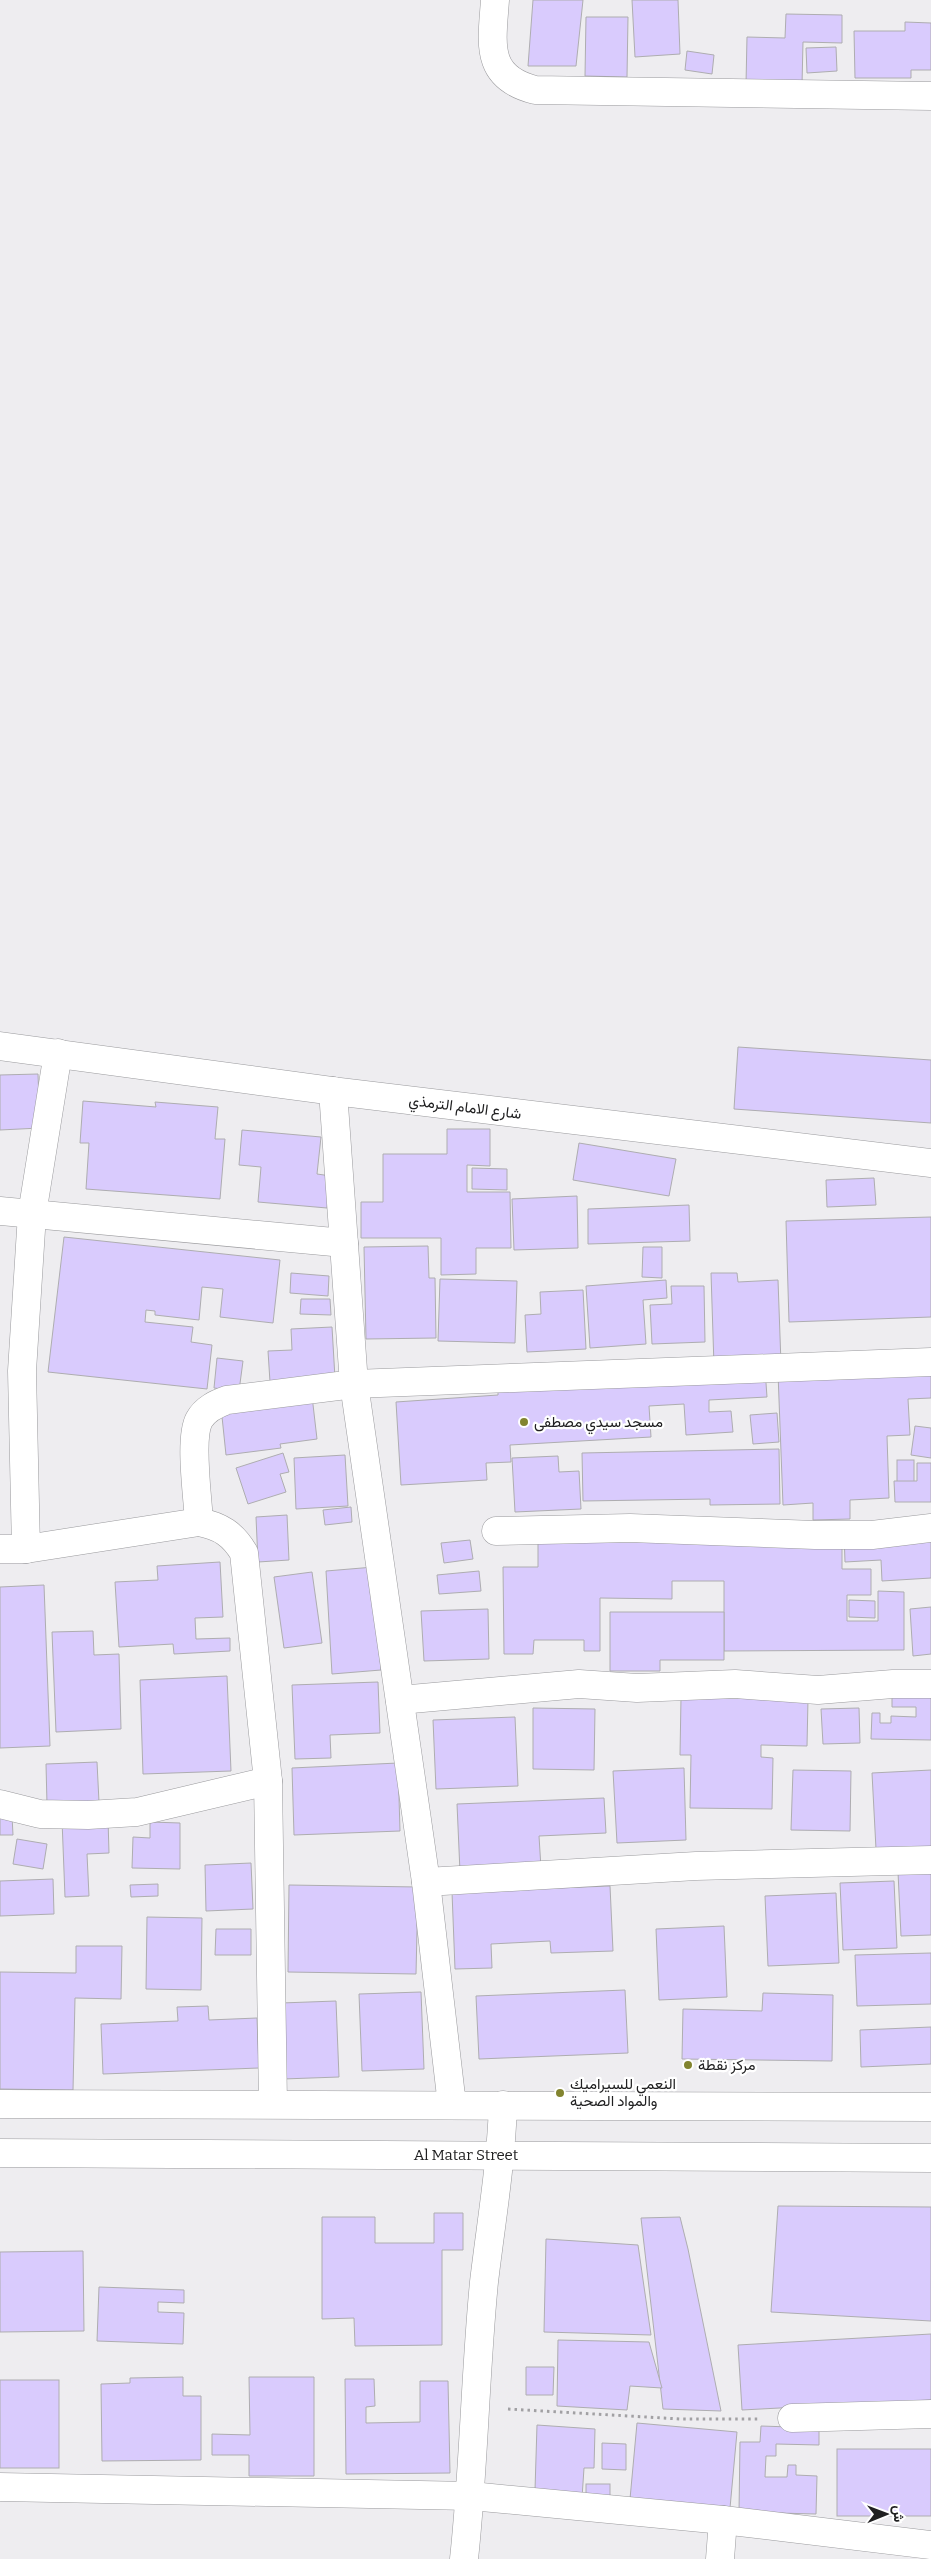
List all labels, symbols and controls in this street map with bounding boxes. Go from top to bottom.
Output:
street label: شارع الامام الترمذي [407,1091,523,1127]
place label: مسجد سيدي مصطفى [534,1413,663,1435]
marker: مسجد سيدي مصطفى [518,1416,530,1428]
place label: مركز نقطة [698,2056,756,2074]
marker: مركز نقطة [682,2059,694,2071]
place label: النعمي للسيراميك والمواد الصحية [570,2075,676,2110]
marker: النعمي للسيراميك والمواد الصحية [554,2087,566,2099]
street label: Al Matar Street [414,2146,519,2164]
north arrow [861,2489,911,2539]
text: ش [890,2505,907,2523]

